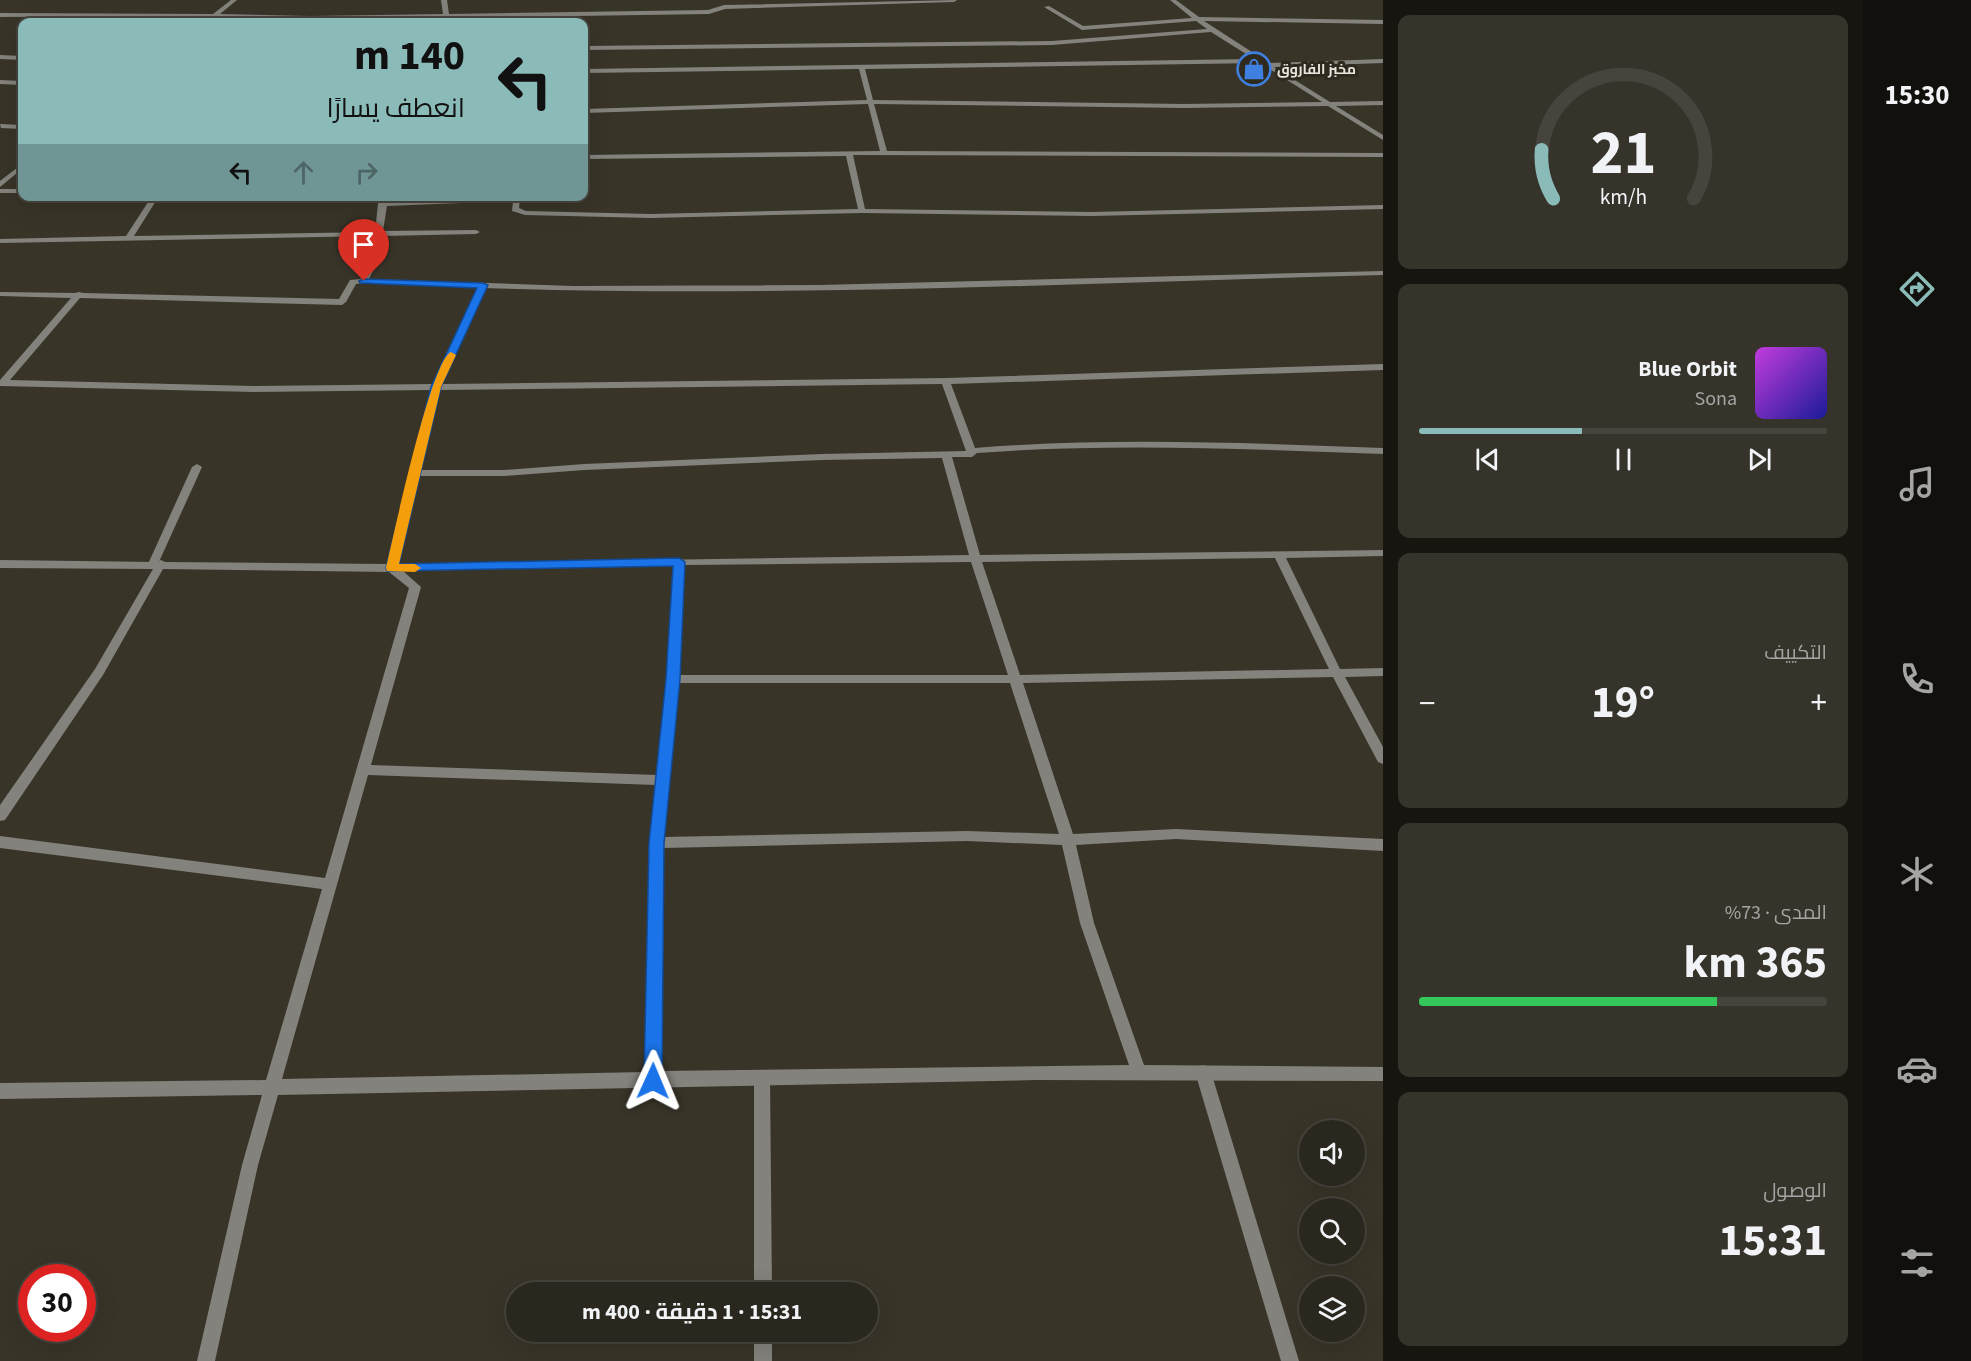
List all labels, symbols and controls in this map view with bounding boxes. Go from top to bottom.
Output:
text: 140 m [354,26,465,86]
icon: left [486,42,564,120]
shop icon: مخبز الفاروق [1236,51,1272,87]
place label: مخبز الفاروق [1277,60,1356,80]
text: 15:30 [1884,76,1950,115]
text: انعطف يسارًا [326,89,465,128]
text: 21 [1590,109,1656,198]
icon: left [224,156,257,189]
icon: ahead [287,156,320,189]
icon: right [350,156,383,189]
text: km/h [1599,182,1647,213]
pin [338,219,389,281]
icon: arrive [347,228,380,261]
icon: directions [1896,268,1938,310]
text: Blue Orbit [1638,353,1737,385]
text: Sona [1694,385,1737,413]
icon: previous [1471,443,1504,476]
icon: pause [1607,443,1640,476]
icon: next [1743,443,1776,476]
icon: music [1896,463,1938,505]
text: التكييف [1764,639,1827,667]
icon: phone [1896,658,1938,700]
text: 19° [1591,671,1655,735]
text: − [1419,680,1435,727]
text: + [1811,680,1827,727]
icon: climate [1896,853,1938,895]
text: المدى · 73% [1725,899,1827,927]
text: 365 km [1683,931,1827,995]
icon: car [1896,1048,1938,1090]
position arrow [621,1049,685,1113]
map controls [1299,1120,1365,1342]
button: sound [1299,1120,1365,1186]
text: الوصول [1763,1177,1827,1205]
button: search [1299,1198,1365,1264]
text: 15:31 [1718,1209,1827,1273]
icon: filters [1896,1242,1938,1284]
speed limit sign: 30 [18,1264,96,1342]
button: layers [1299,1276,1365,1342]
text: 15:31 · 1 دقيقة · 400 m [582,1296,802,1328]

